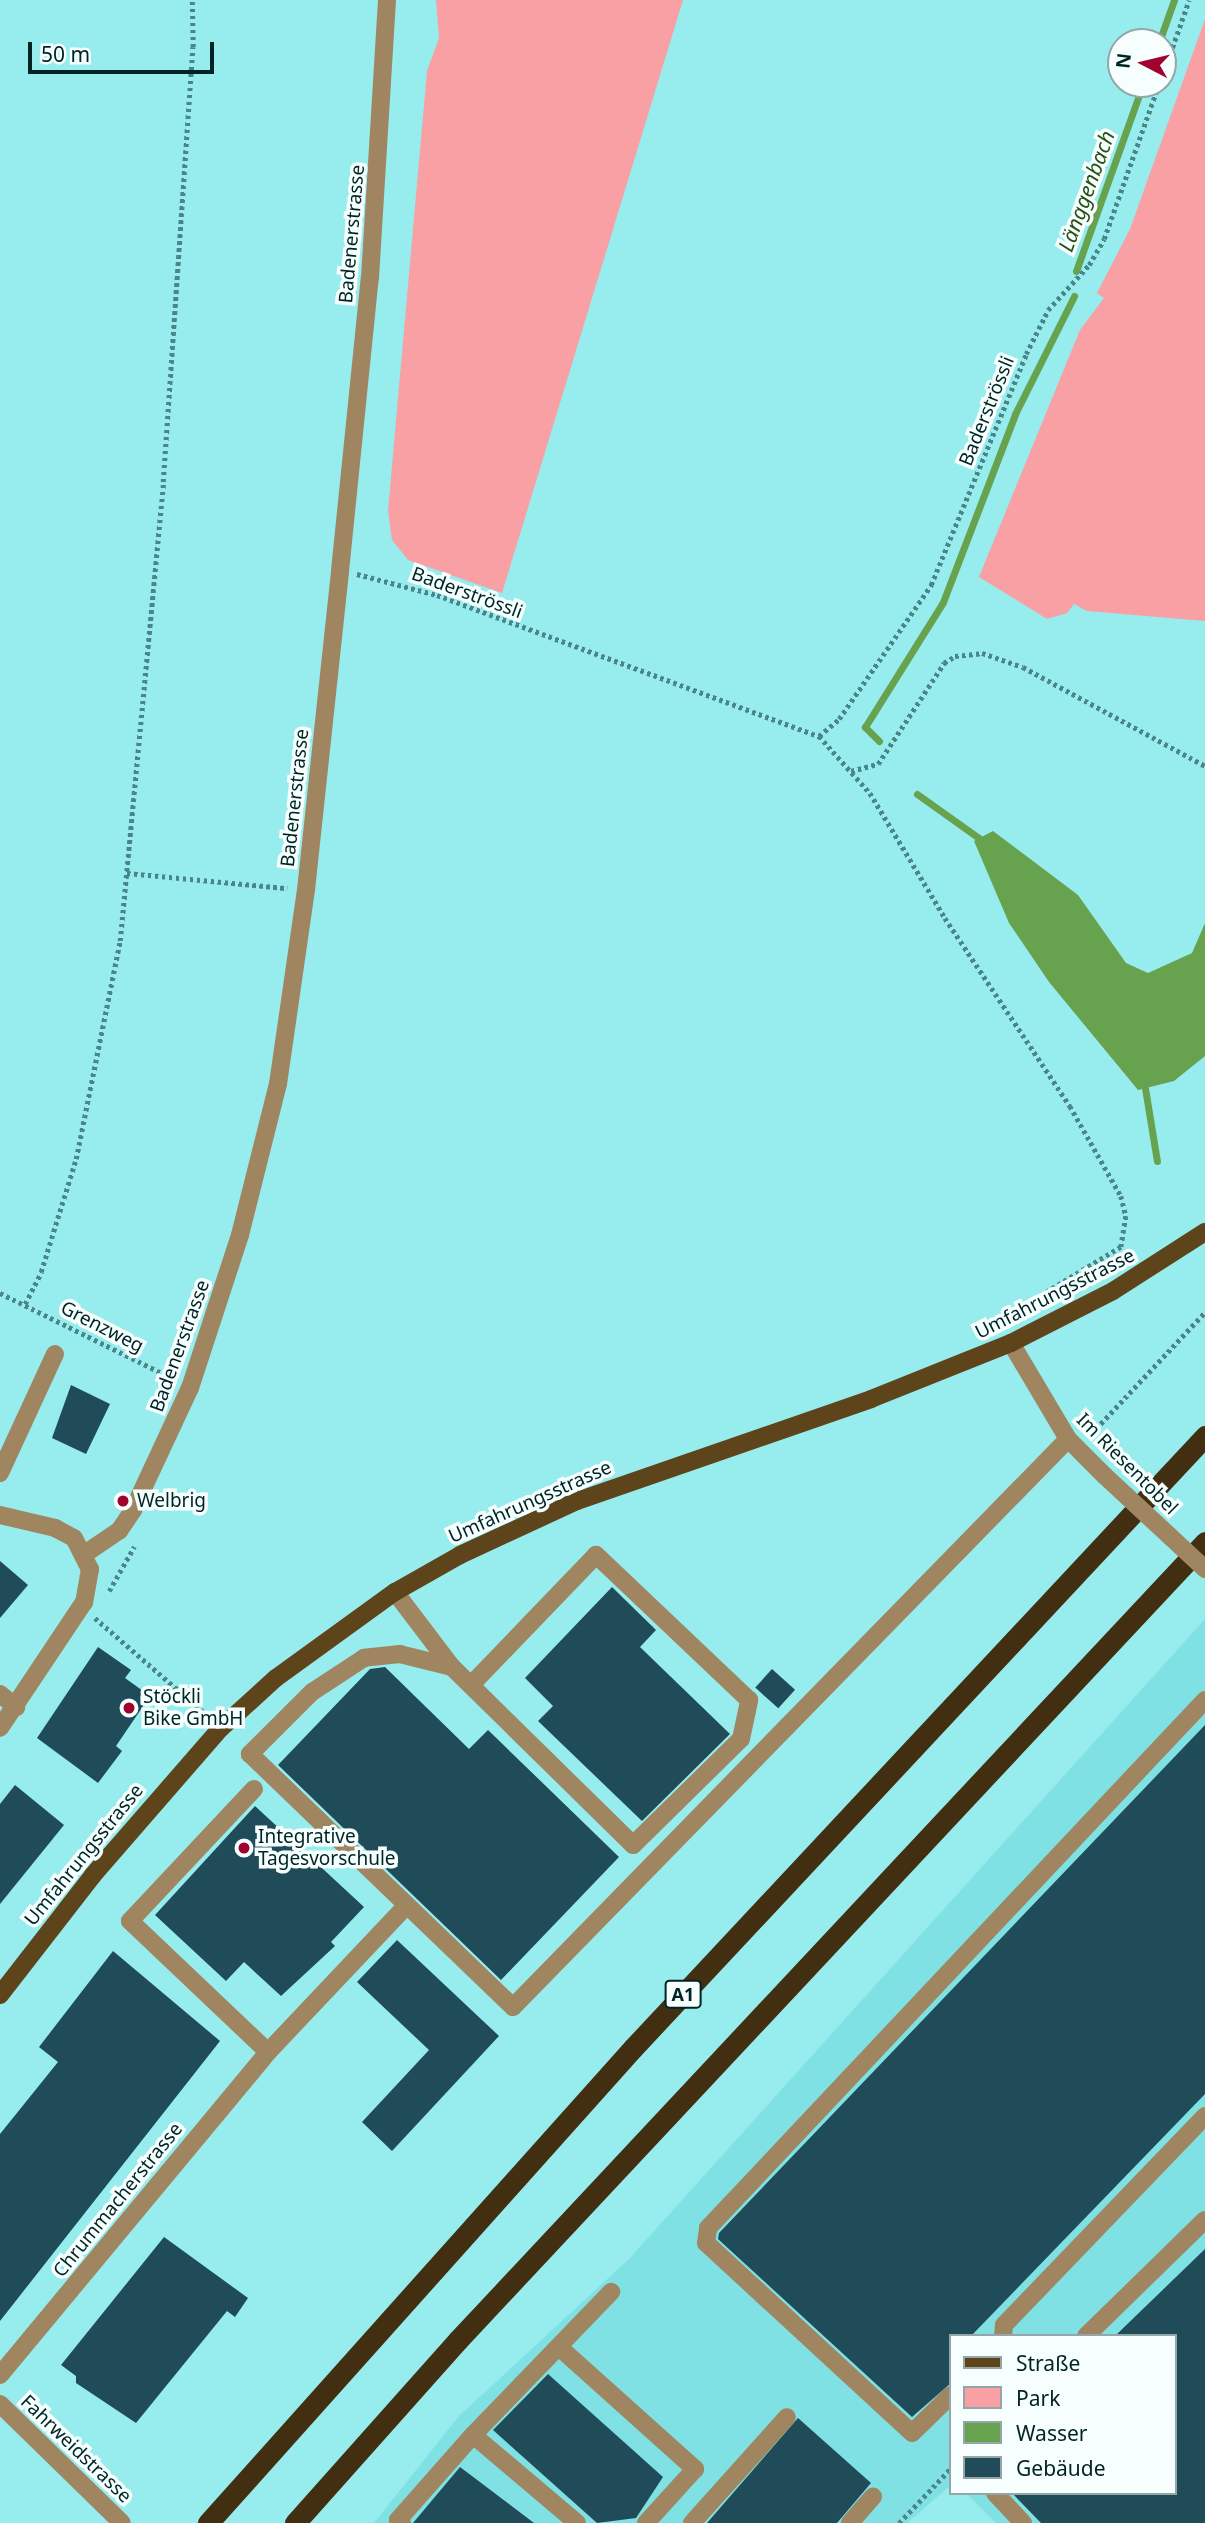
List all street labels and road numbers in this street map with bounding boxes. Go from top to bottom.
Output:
street label: Badenerstrasse [335,164,369,304]
street label: Baderströssli [955,353,1019,469]
street label: Baderströssli [409,562,525,624]
street label: Badenerstrasse [276,728,314,868]
street label: Umfahrungsstrasse [972,1244,1138,1344]
street label: Badenerstrasse [146,1277,214,1415]
street label: Grenzweg [57,1296,147,1358]
street label: Im Riesentobel [1072,1409,1182,1519]
street label: Umfahrungsstrasse [445,1456,615,1548]
street label: Umfahrungsstrasse [20,1780,148,1930]
road number: A1 [664,1980,702,2008]
street label: Chrummacherstrasse [49,2118,187,2282]
street label: Fahrweidstrasse [16,2390,136,2508]

